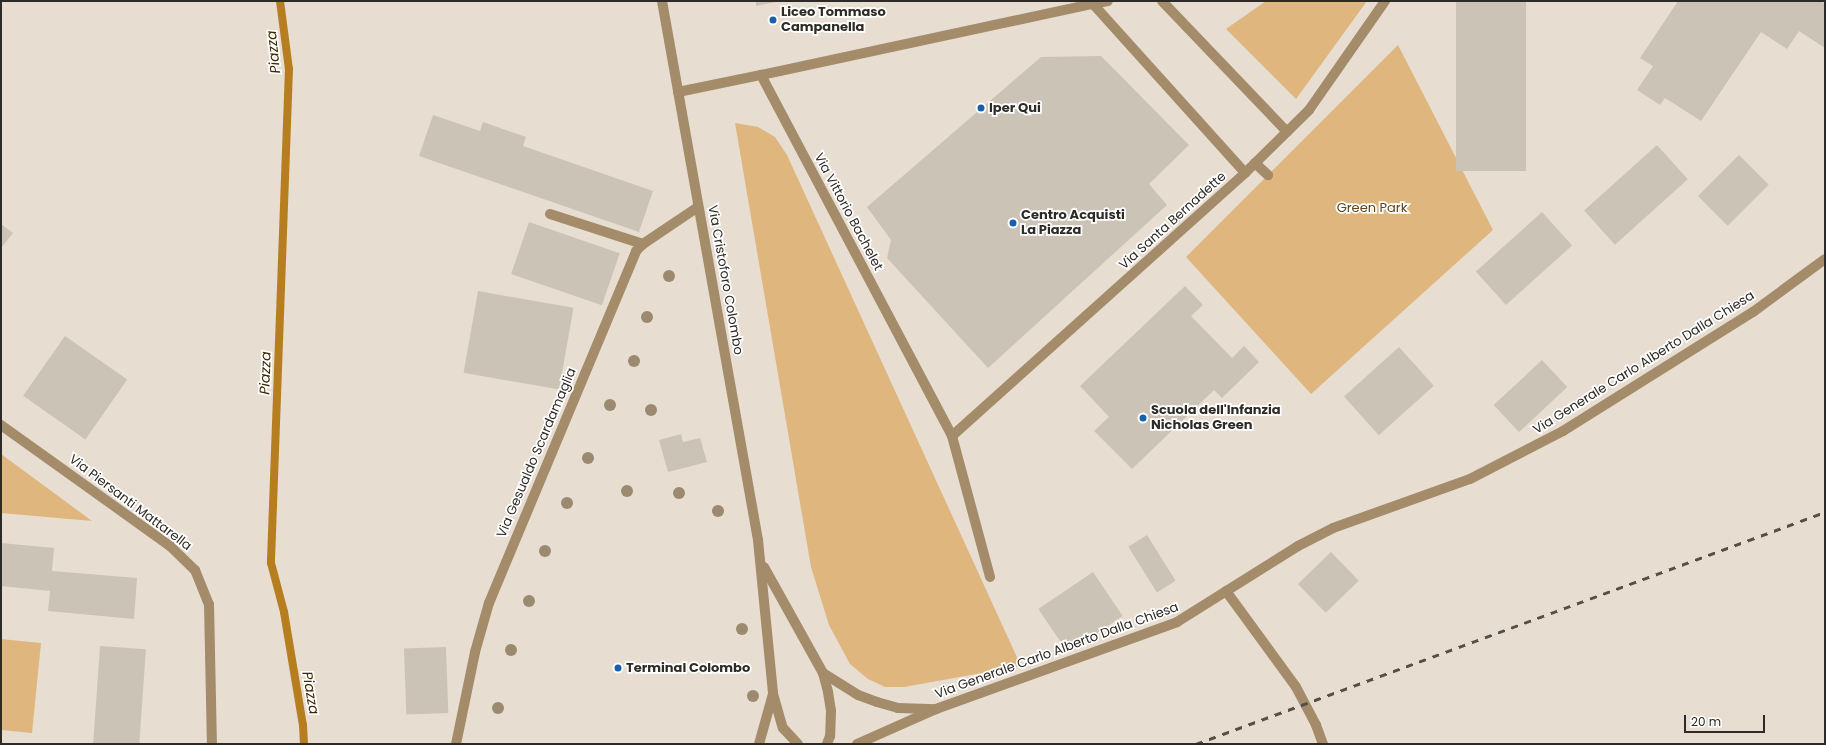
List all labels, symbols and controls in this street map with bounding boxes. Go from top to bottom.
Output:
place label: Liceo Tommaso Campanella [781,5,886,36]
marker: Liceo Tommaso Campanella [768,15,778,25]
water label: Piazza [262,30,284,74]
place label: Iper Qui [989,100,1041,116]
marker: Iper Qui [976,103,986,113]
street label: Via Vittorio Bachelet [810,151,886,273]
street label: Via Santa Bernadette [1116,169,1230,273]
park label: Green Park [1337,200,1407,216]
street label: Via Cristoforo Colombo [704,204,746,356]
place label: Centro Acquisti La Piazza [1021,208,1125,239]
marker: Centro Acquisti La Piazza [1008,218,1018,228]
street label: Via Generale Carlo Alberto Dalla Chiesa [1531,288,1757,438]
water label: Piazza [256,351,274,395]
street label: Via Gesualdo Scardamaglia [494,366,580,540]
place label: Scuola dell'Infanzia Nicholas Green [1151,403,1281,434]
marker: Scuola dell'Infanzia Nicholas Green [1138,413,1148,423]
street label: Via Piersanti Mattarella [66,452,194,554]
street label: Via Generale Carlo Alberto Dalla Chiesa [933,600,1181,702]
place label: Terminal Colombo [626,660,750,676]
marker: Terminal Colombo [613,663,623,673]
water label: Piazza [299,670,323,716]
scale bar [1686,707,1767,733]
text: 20 m [1691,713,1721,730]

